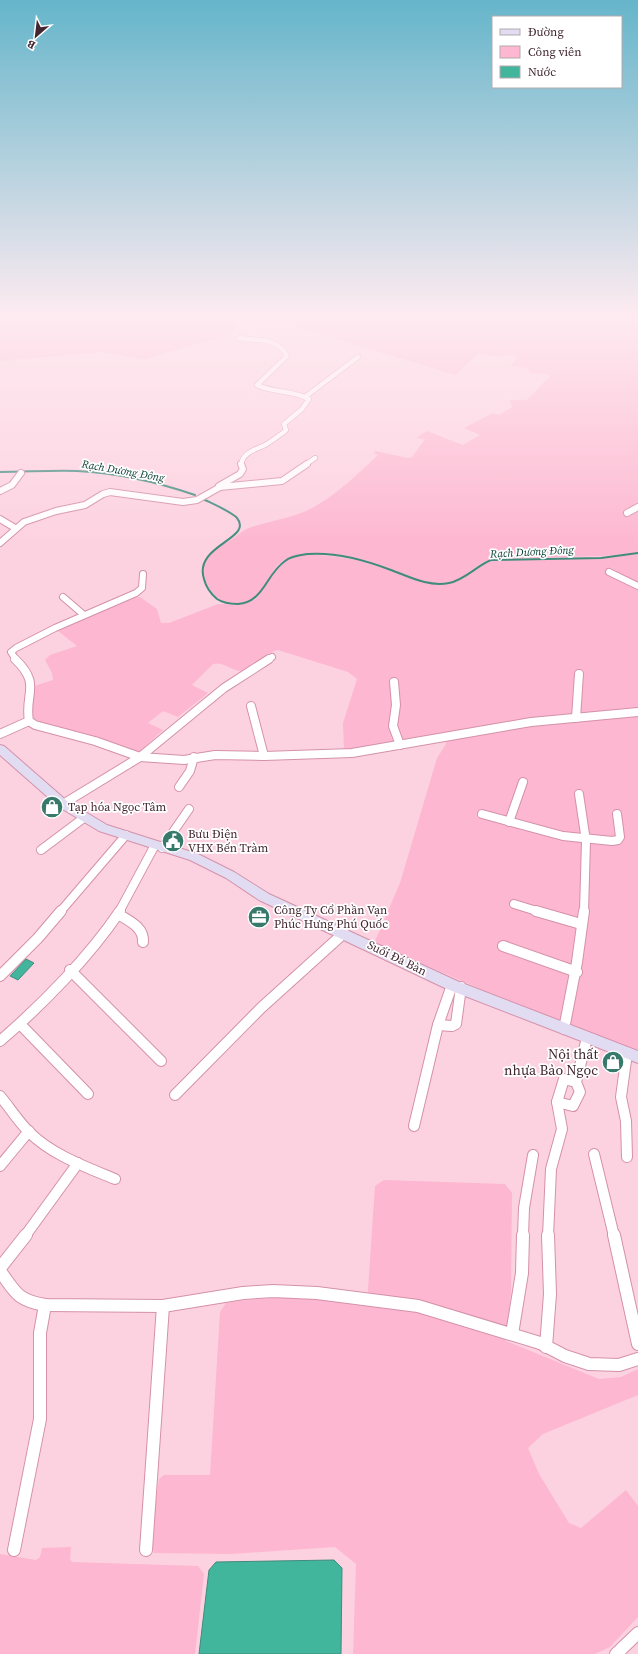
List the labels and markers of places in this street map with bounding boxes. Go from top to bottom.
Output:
shop icon: Tạp hóa Ngọc Tâm [39,794,65,820]
place label: Tạp hóa Ngọc Tâm [68,799,167,815]
place label: Bưu Điện VHX Bến Tràm [188,826,268,856]
public building icon: Bưu Điện VHX Bến Tràm [160,828,186,854]
place label: Công Ty Cổ Phần Vạn Phúc Hưng Phú Quốc [274,902,388,932]
office icon: Công Ty Cổ Phần Vạn Phúc Hưng Phú Quốc [246,904,272,930]
place label: Nội thất nhựa Bảo Ngọc [504,1044,598,1080]
shop icon: Nội thất nhựa Bảo Ngọc [600,1049,626,1075]

